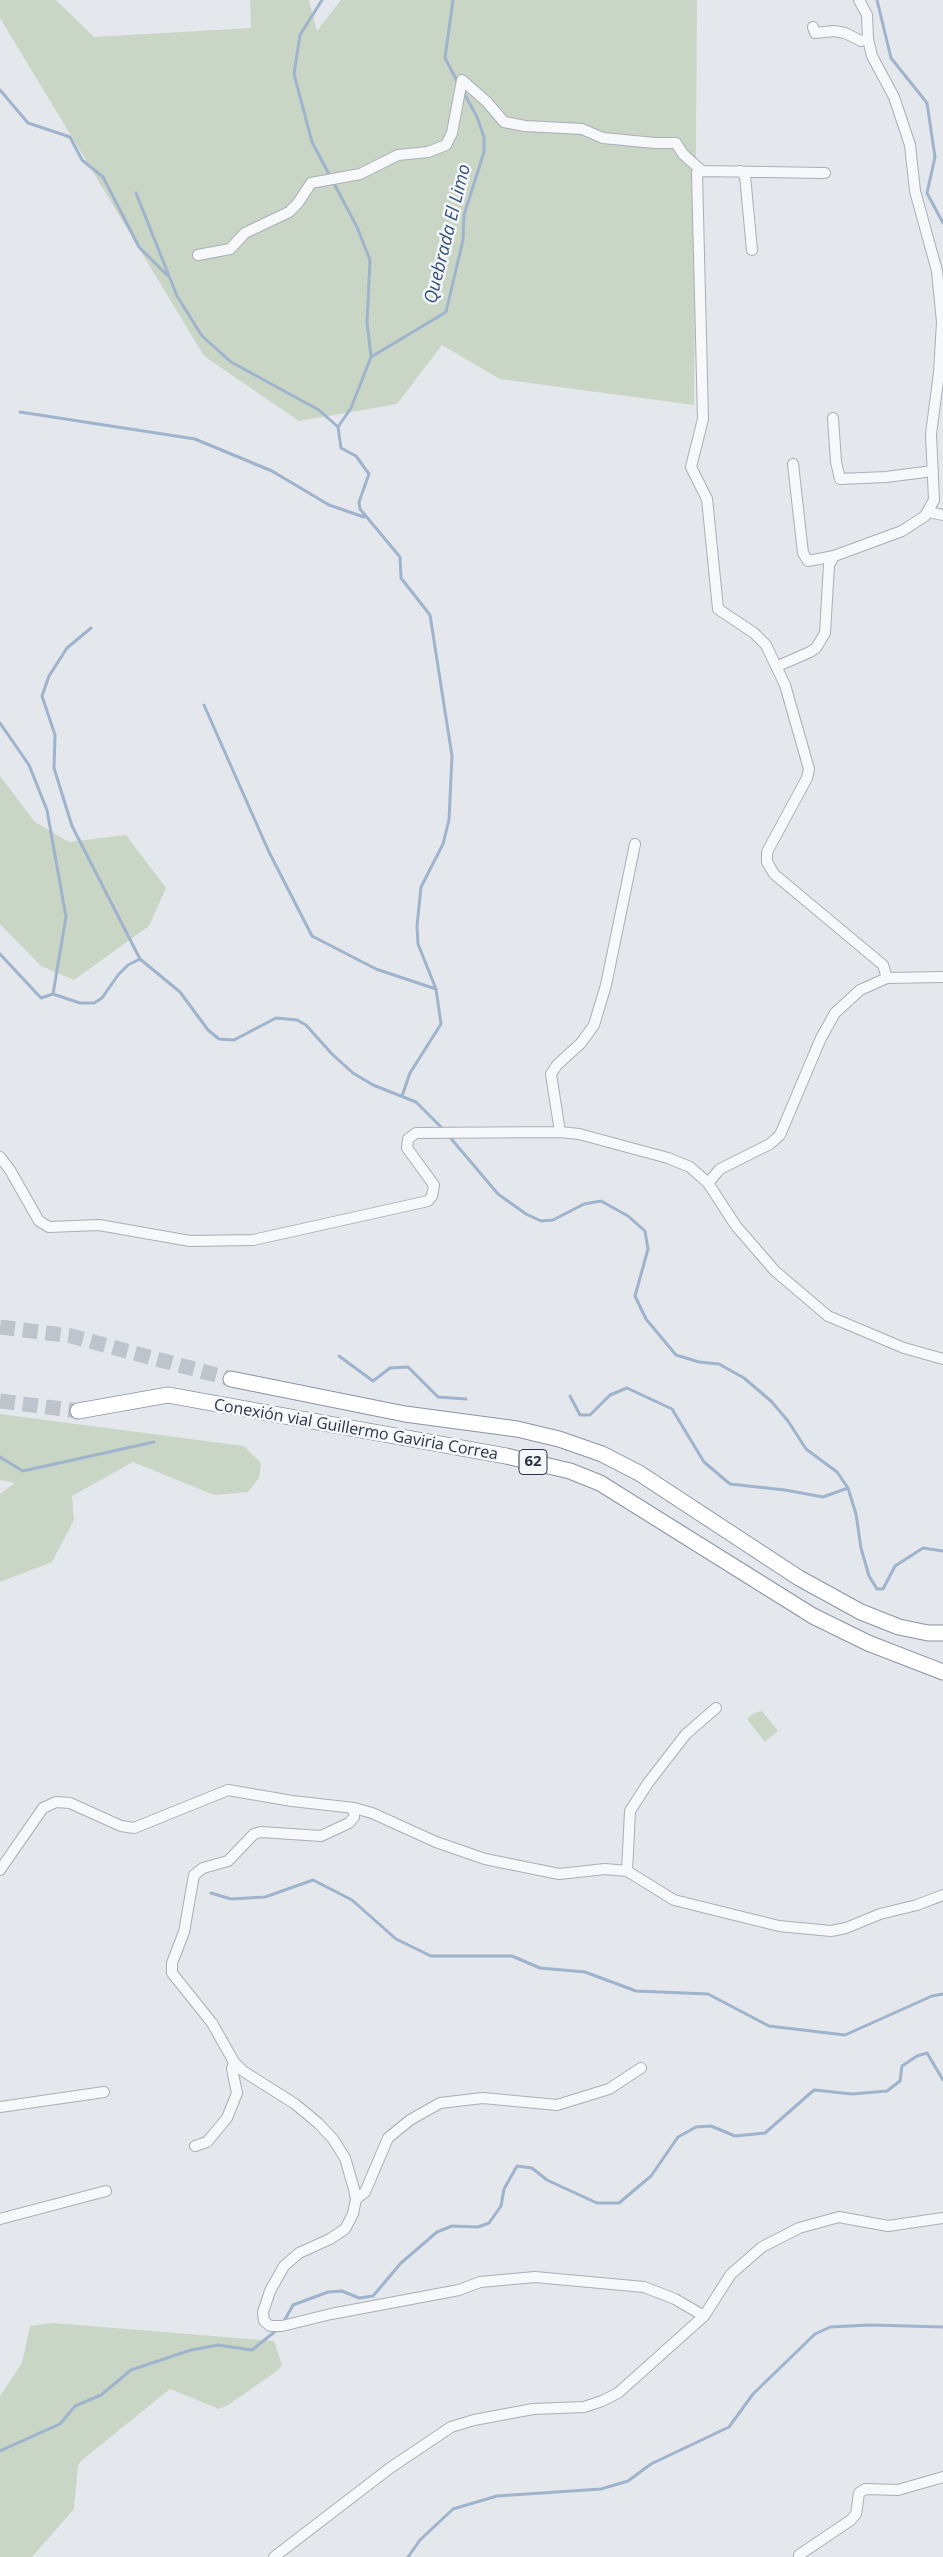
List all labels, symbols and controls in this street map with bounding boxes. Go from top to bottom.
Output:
water label: Quebrada El Limo [420,162,476,306]
street label: Conexión vial Guillermo Gaviria Correa [212,1396,500,1464]
road number: 62 [519,1450,547,1474]

